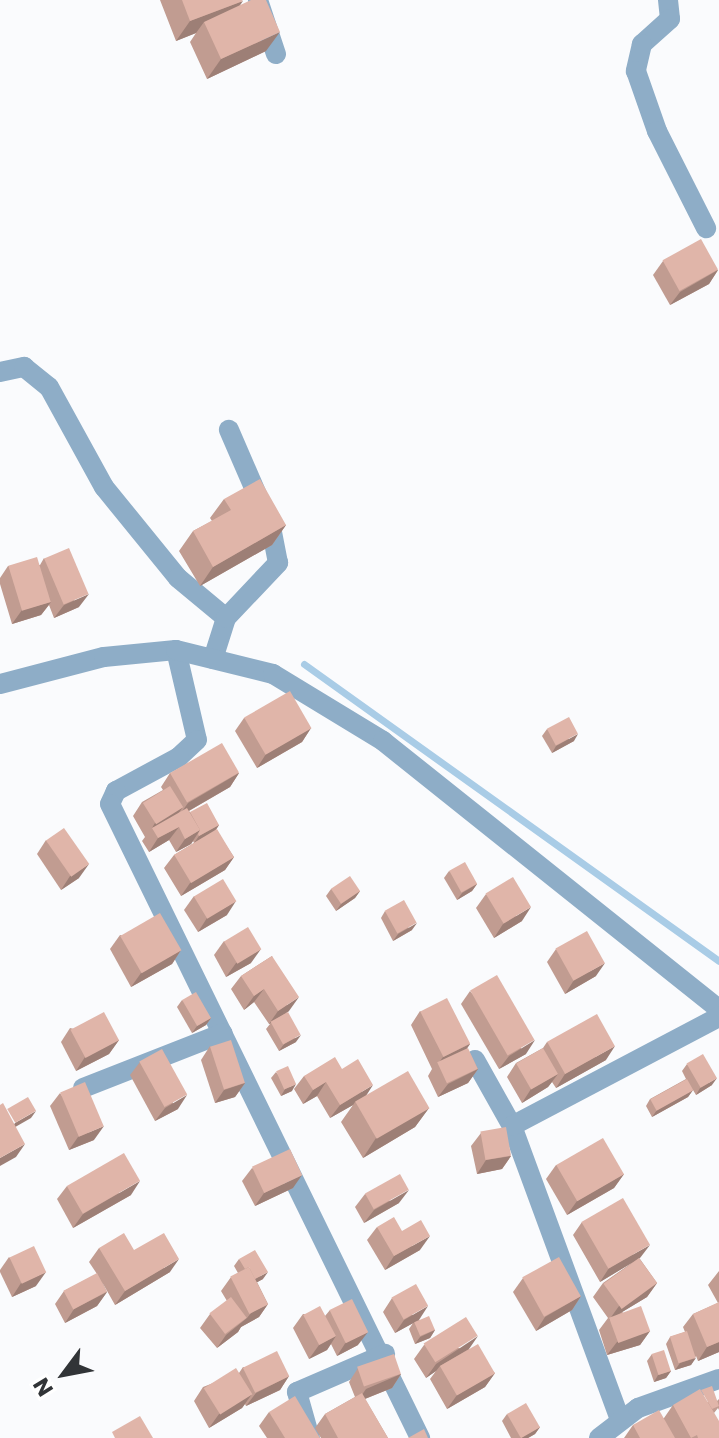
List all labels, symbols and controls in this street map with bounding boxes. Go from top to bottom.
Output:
north arrow [24,1334,104,1414]
text: N [26,1372,61,1402]

